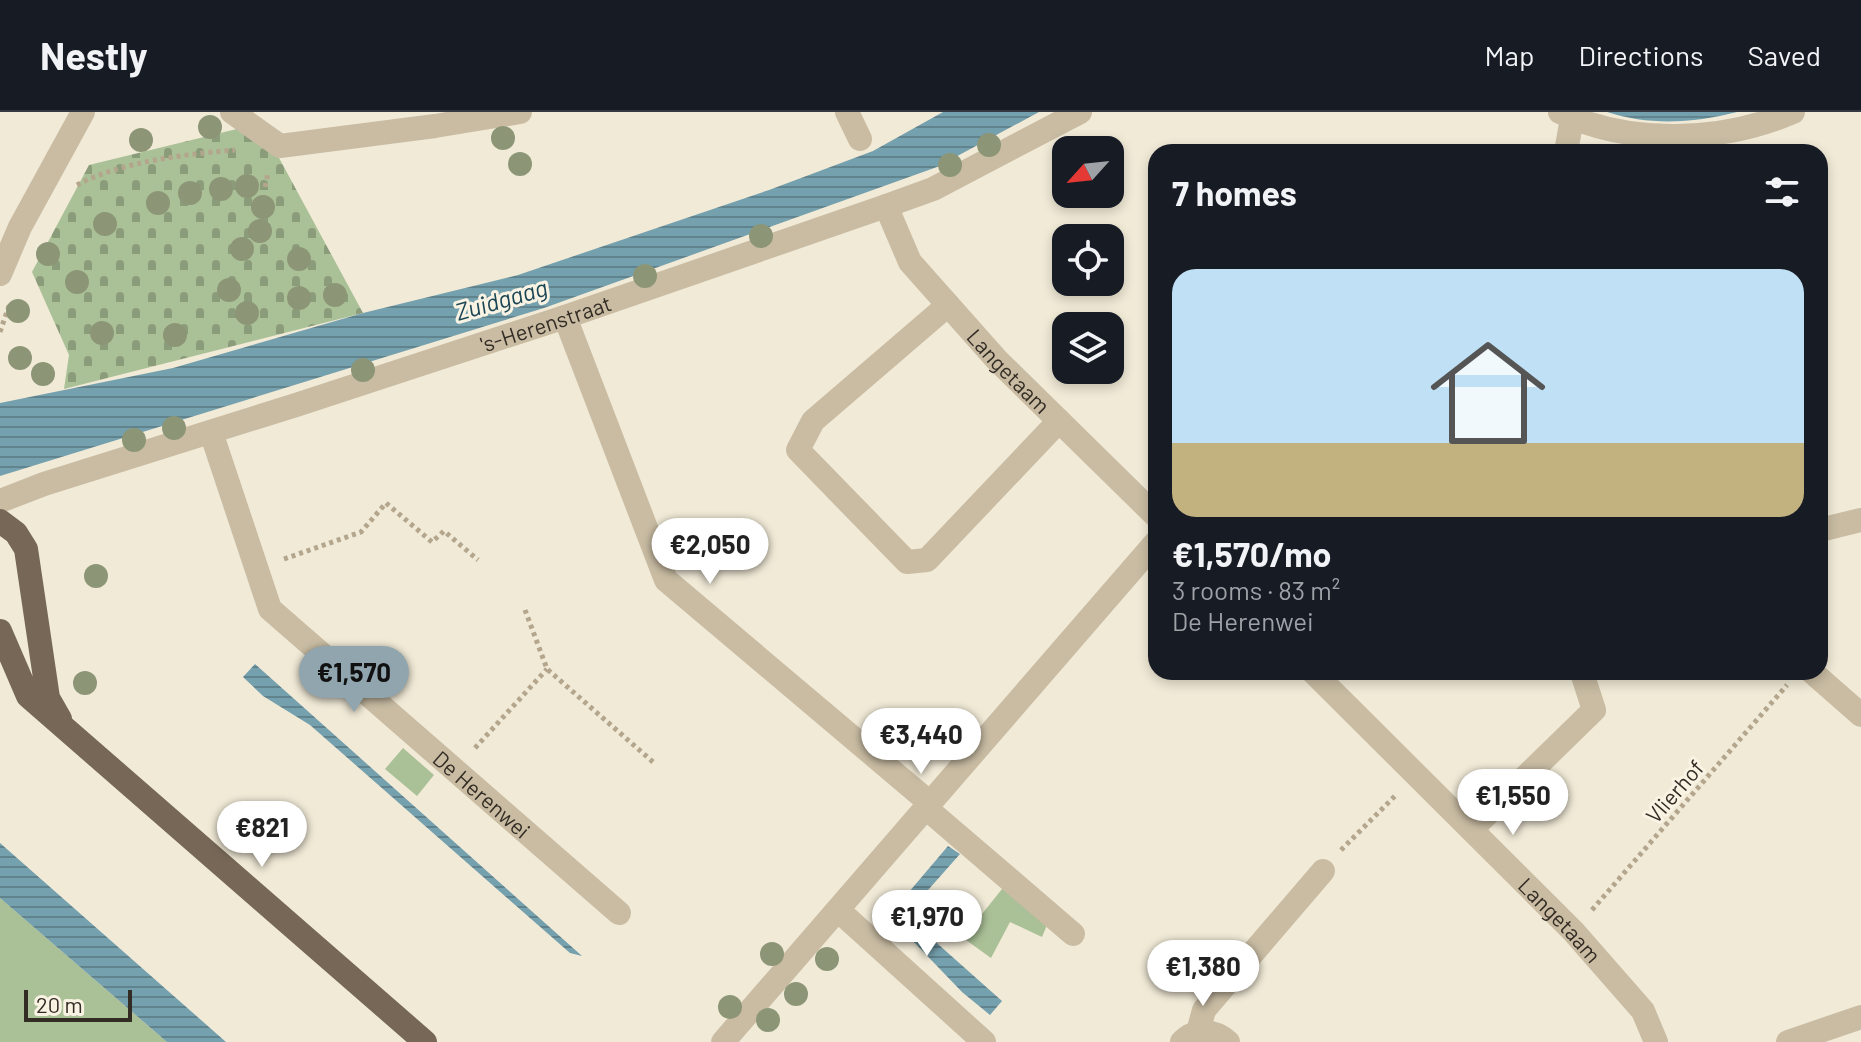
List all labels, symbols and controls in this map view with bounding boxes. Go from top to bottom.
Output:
text: Nestly [40,32,148,78]
text: Map [1485,38,1534,72]
text: Directions [1578,38,1704,72]
text: Saved [1748,38,1821,72]
north arrow [1052,136,1124,208]
map controls [1052,136,1124,384]
icon: filters [1760,170,1804,214]
text: 7 homes [1172,172,1297,213]
button: locate [1052,224,1124,296]
water label: Zuidgaag [452,272,550,326]
street label: 's-Herenstraat [477,289,614,357]
button: layers [1052,312,1124,384]
icon: home [1416,321,1560,465]
street label: Langetaam [962,323,1056,418]
pin: €2,050 [645,518,775,586]
text: €2,050 [670,528,750,559]
text: €1,570/mo [1172,533,1332,574]
text: 3 rooms · 83 m² [1172,574,1340,605]
text: De Herenwei [1172,605,1314,636]
pin: €1,570 [289,646,419,714]
text: €1,570 [317,656,391,687]
pin: €3,440 [856,708,986,776]
text: €3,440 [879,718,963,749]
street label: De Herenwei [428,745,536,843]
street label: Vlierhof [1640,754,1708,828]
pin: €1,550 [1448,769,1578,837]
text: €1,550 [1475,779,1551,810]
pin: €821 [215,801,309,869]
text: €821 [235,811,289,842]
street label: Langetaam [1514,872,1607,967]
pin: €1,970 [862,890,992,958]
text: €1,970 [890,900,964,931]
pin: €1,380 [1138,940,1268,1008]
text: €1,380 [1165,950,1241,981]
scale bar [24,986,132,1022]
text: 20 m [36,991,83,1017]

